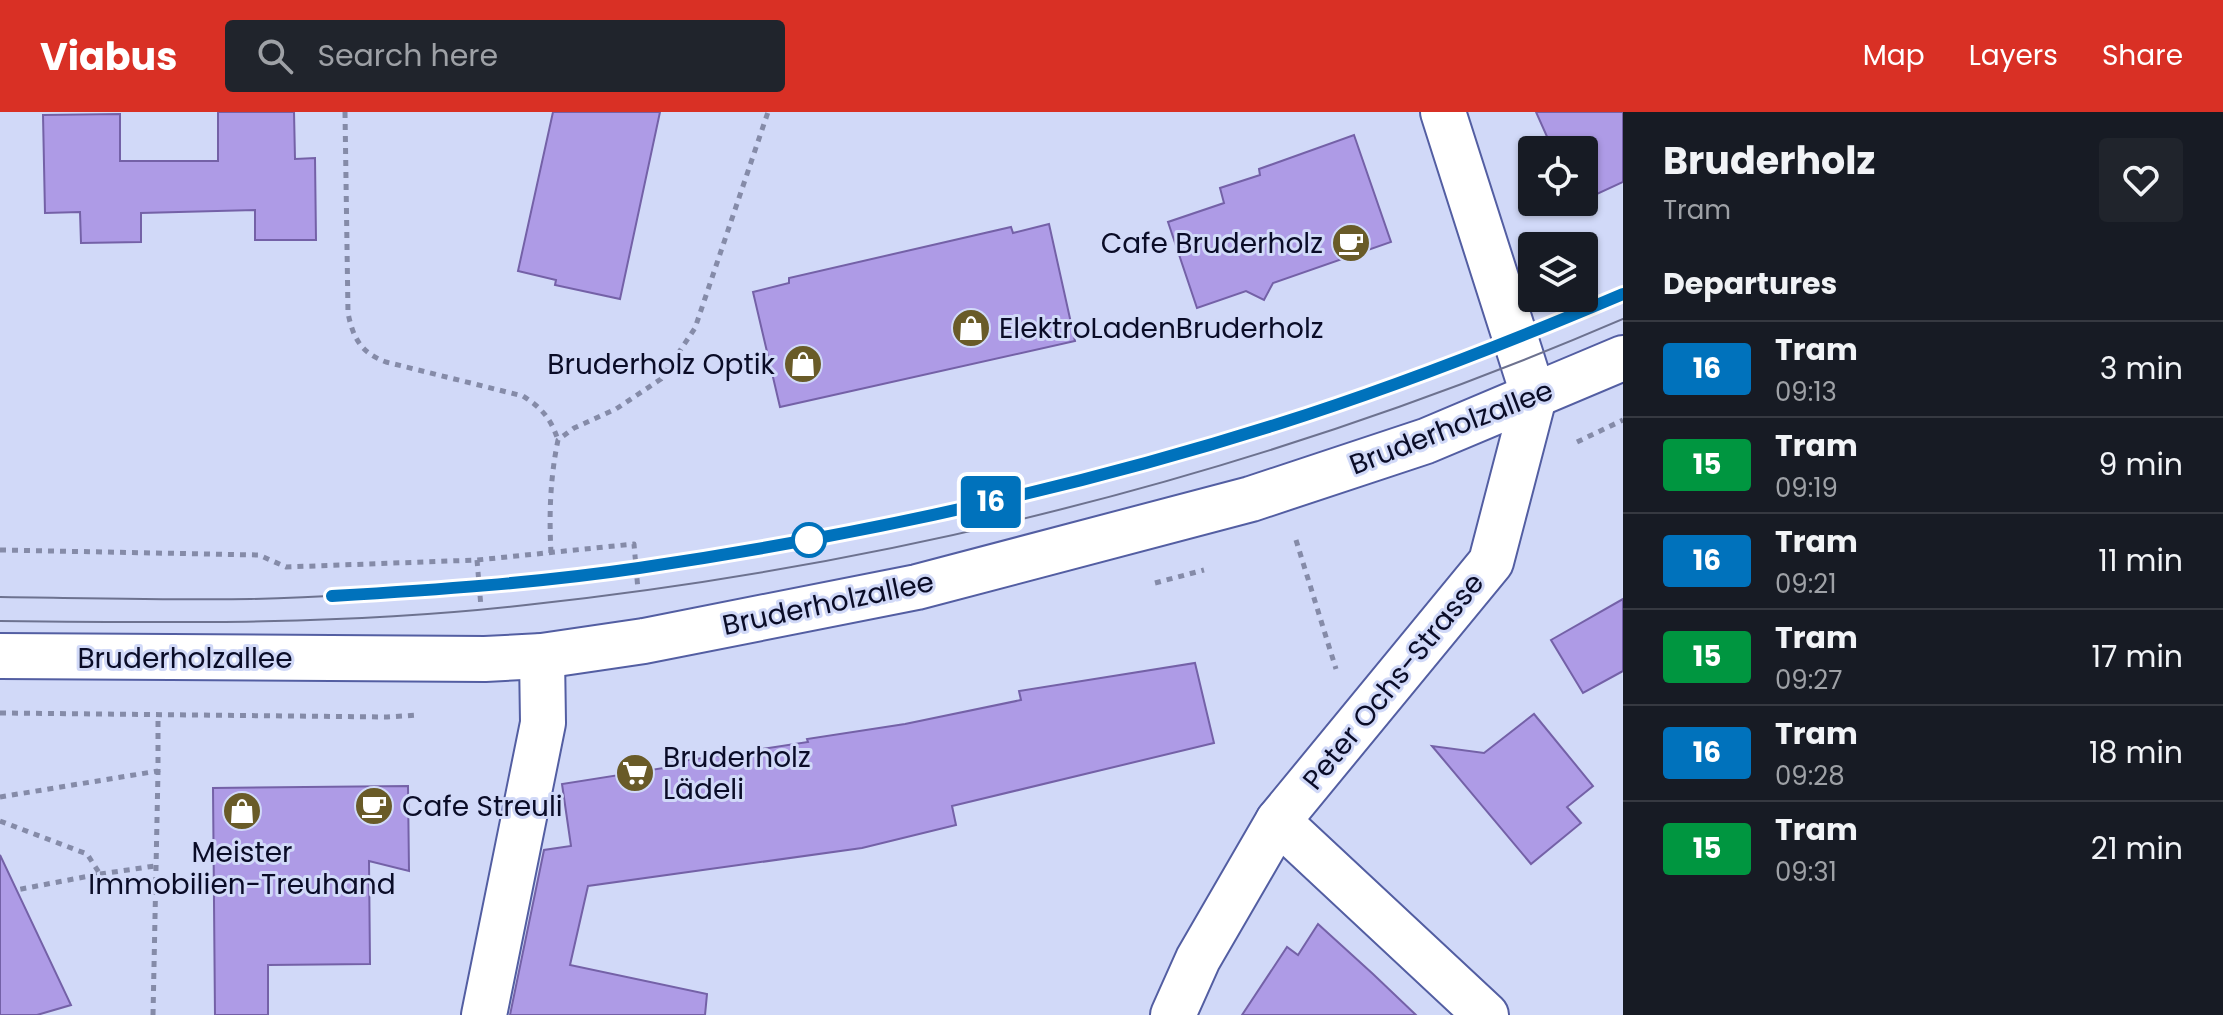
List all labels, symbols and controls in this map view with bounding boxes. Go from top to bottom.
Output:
search box [225,20,785,92]
text: Viabus [40,30,177,83]
icon: search [253,34,297,78]
text: Search here [317,34,498,77]
text: Map [1863,36,1925,75]
text: Layers [1969,36,2058,75]
text: Share [2102,36,2183,75]
text: Bruderholz [1663,134,1875,187]
map controls [1518,136,1598,312]
button: locate [1518,136,1598,216]
button: heart [2099,138,2183,222]
text: Tram [1663,192,1731,228]
cafe icon: Cafe Bruderholz [1330,222,1372,264]
place label: Cafe Bruderholz [1101,224,1323,263]
button: layers [1518,232,1598,312]
text: Departures [1663,262,1837,305]
shop icon: ElektroLadenBruderholz [950,307,992,349]
place label: ElektroLadenBruderholz [999,309,1324,348]
text: Tram [1775,328,1858,371]
shop icon: Bruderholz Optik [782,343,824,385]
place label: Bruderholz Optik [547,345,776,384]
text: 3 min [2100,347,2183,390]
text: 16 [1693,349,1721,388]
street label: Bruderholzallee [1344,371,1559,484]
text: 09:13 [1775,374,1837,410]
text: Tram [1775,424,1858,467]
text: 9 min [2099,443,2183,486]
text: 15 [1693,445,1721,484]
text: 09:19 [1775,470,1838,506]
line badge: 16 [955,476,1027,528]
text: 16 [977,482,1005,521]
text: Tram [1775,520,1858,563]
unlabelled marker [792,523,826,557]
text: 11 min [2098,539,2183,582]
text: 16 [1693,541,1721,580]
street label: Bruderholzallee [719,562,937,645]
street label: Peter Ochs-Strasse [1294,565,1493,798]
text: 09:21 [1775,566,1837,602]
text: Tram [1775,616,1858,659]
text: 17 min [2092,635,2183,678]
text: 15 [1693,637,1721,676]
street label: Bruderholzallee [77,639,293,678]
text: 09:27 [1775,662,1842,698]
text: Tram [1775,712,1858,755]
text: 18 min [2089,731,2183,774]
text: 16 [1693,733,1721,772]
place label: Bruderholz Lädeli [663,738,811,809]
supermarket icon: Bruderholz Lädeli [614,752,656,794]
text: 09:28 [1775,758,1845,794]
cafe icon: Cafe Streuli [353,785,395,827]
place label: Cafe Streuli [402,787,563,826]
shop icon: Meister Immobilien-Treuhand [221,790,263,832]
text: Tram [1775,808,1858,851]
text: 21 min [2091,827,2183,870]
text: 15 [1693,829,1721,868]
place label: Meister Immobilien-Treuhand [88,833,396,904]
text: 09:31 [1775,854,1837,890]

